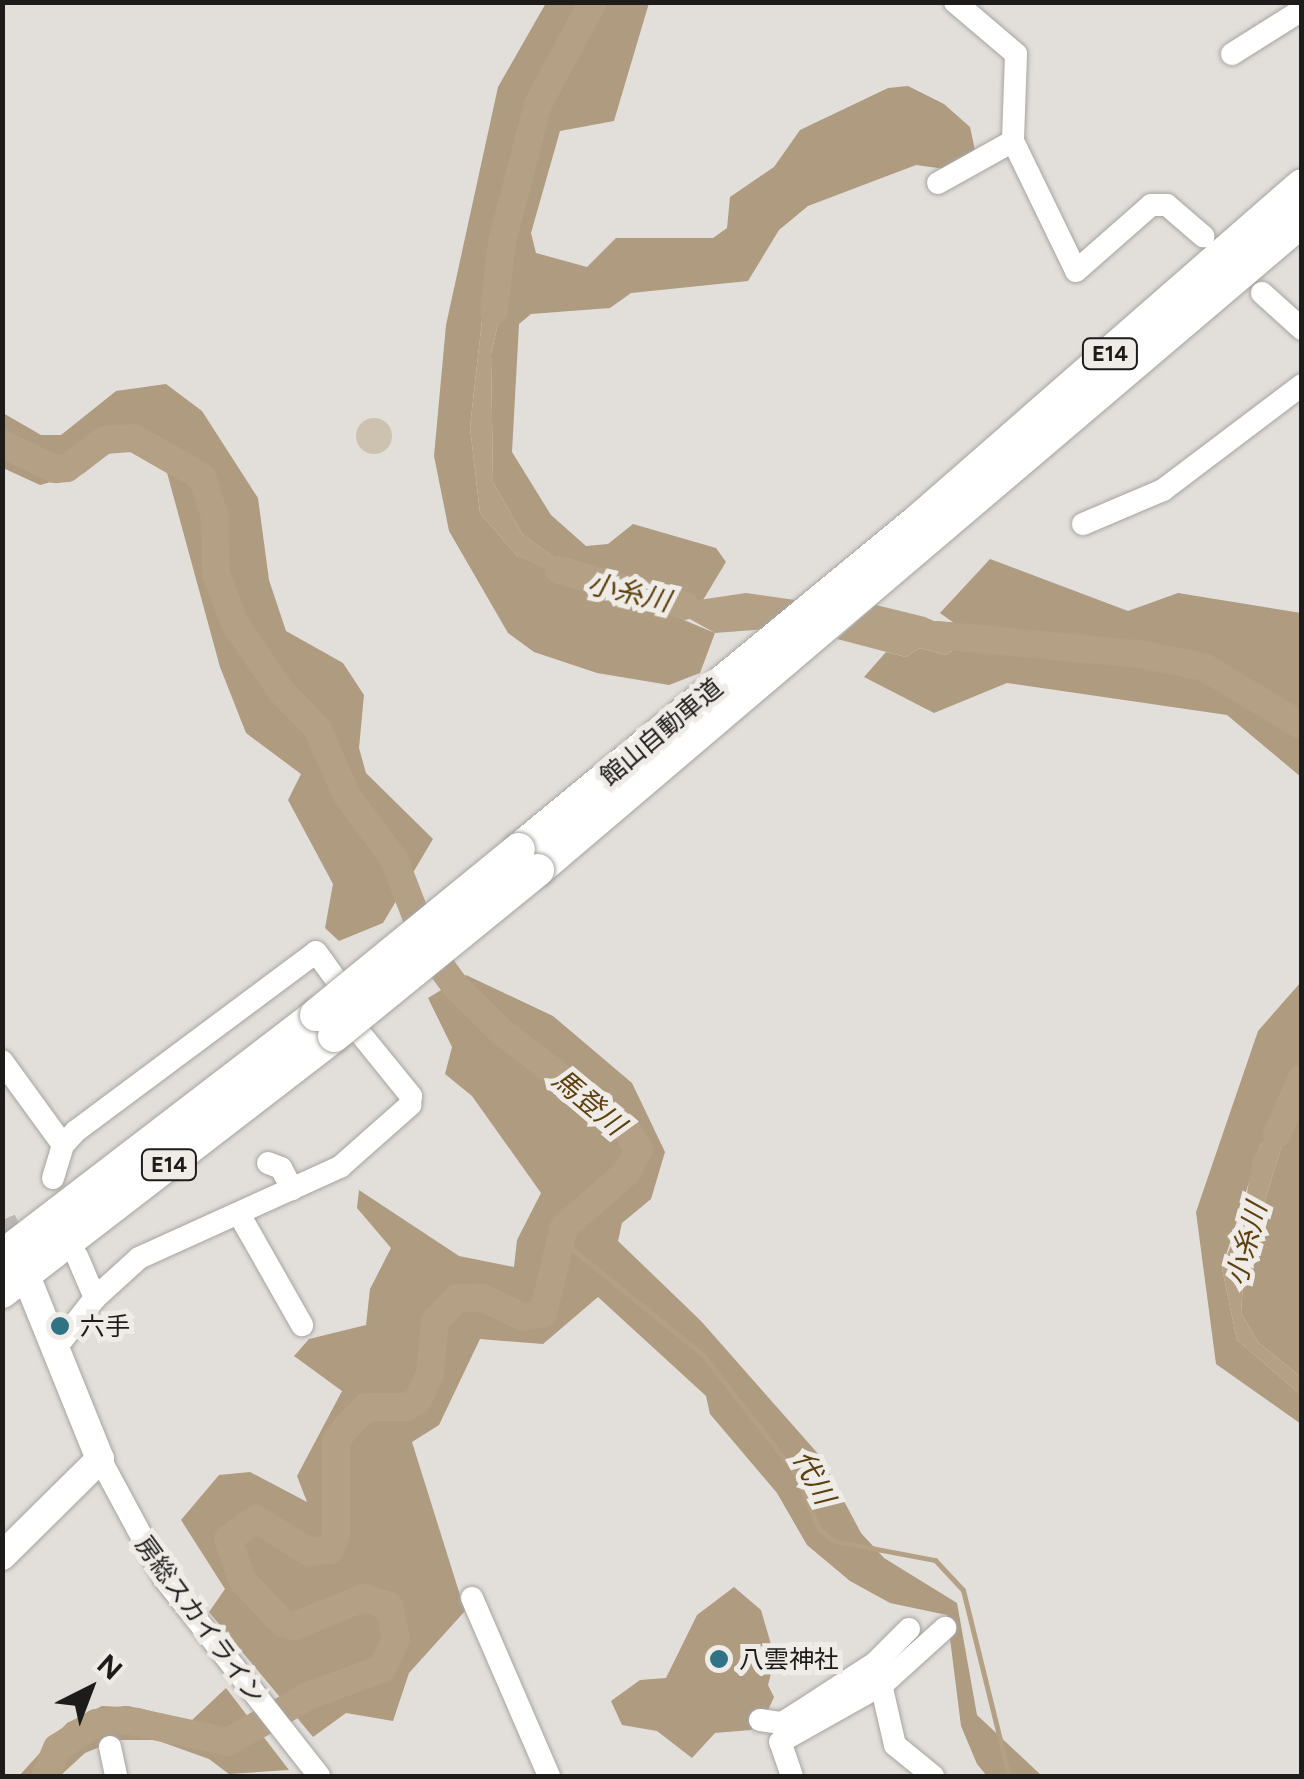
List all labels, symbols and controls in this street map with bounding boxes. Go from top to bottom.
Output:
road number: E14 [1080,337,1140,371]
water label: 小糸川 [584,566,674,618]
street label: 館山自動車道 [594,672,728,792]
water label: 馬登川 [546,1062,632,1142]
road number: E14 [139,1148,199,1182]
water label: 小糸川 [1219,1199,1273,1289]
place label: 六手 [80,1311,130,1341]
marker: 六手 [49,1315,71,1337]
water label: 代川 [786,1444,842,1510]
street label: 房総スカイライン [129,1530,271,1710]
north arrow [40,1639,140,1739]
place label: 八雲神社 [739,1644,839,1674]
text: N [91,1647,129,1687]
marker: 八雲神社 [708,1648,730,1670]

